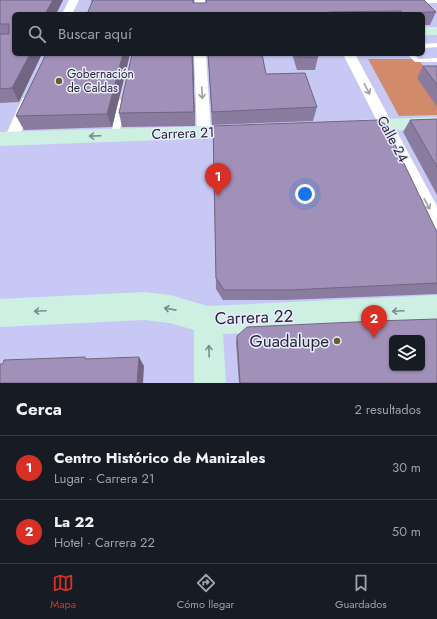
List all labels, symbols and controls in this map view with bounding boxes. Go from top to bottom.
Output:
search box [12,12,425,56]
icon: search [26,23,48,45]
text: Buscar aquí [58,23,132,45]
place label: Gobernación de Caldas [67,65,134,97]
marker: Gobernación de Caldas [54,76,64,86]
one-way arrow [364,82,371,94]
one-way arrow [198,86,206,99]
street label: Calle 24 [372,112,414,166]
street label: Carrera 21 [151,122,215,144]
one-way arrow [89,132,102,140]
pin: 1 [205,163,231,196]
your location [295,184,315,204]
one-way arrow [424,198,431,210]
street label: Carrera 22 [214,304,294,330]
one-way arrow [164,305,177,313]
pin: 2 [361,305,387,338]
one-way arrow [34,307,47,314]
one-way arrow [392,307,405,315]
place label: Guadalupe [250,329,329,353]
map controls [389,335,425,371]
button: layers [389,335,425,371]
marker: Guadalupe [332,336,342,346]
one-way arrow [205,345,213,358]
text: Cerca [16,397,62,421]
text: 2 resultados [355,400,421,419]
text: Centro Histórico de Manizales [54,447,265,469]
text: 1 [26,458,32,477]
text: 30 m [392,458,421,477]
text: Lugar · Carrera 21 [54,469,155,488]
text: La 22 [54,511,94,533]
text: 2 [25,522,33,541]
text: 50 m [392,522,421,541]
text: Hotel · Carrera 22 [54,533,155,552]
tab: Mapa [50,572,76,612]
tab: Cómo llegar [177,572,234,612]
tab: Guardados [335,572,387,612]

